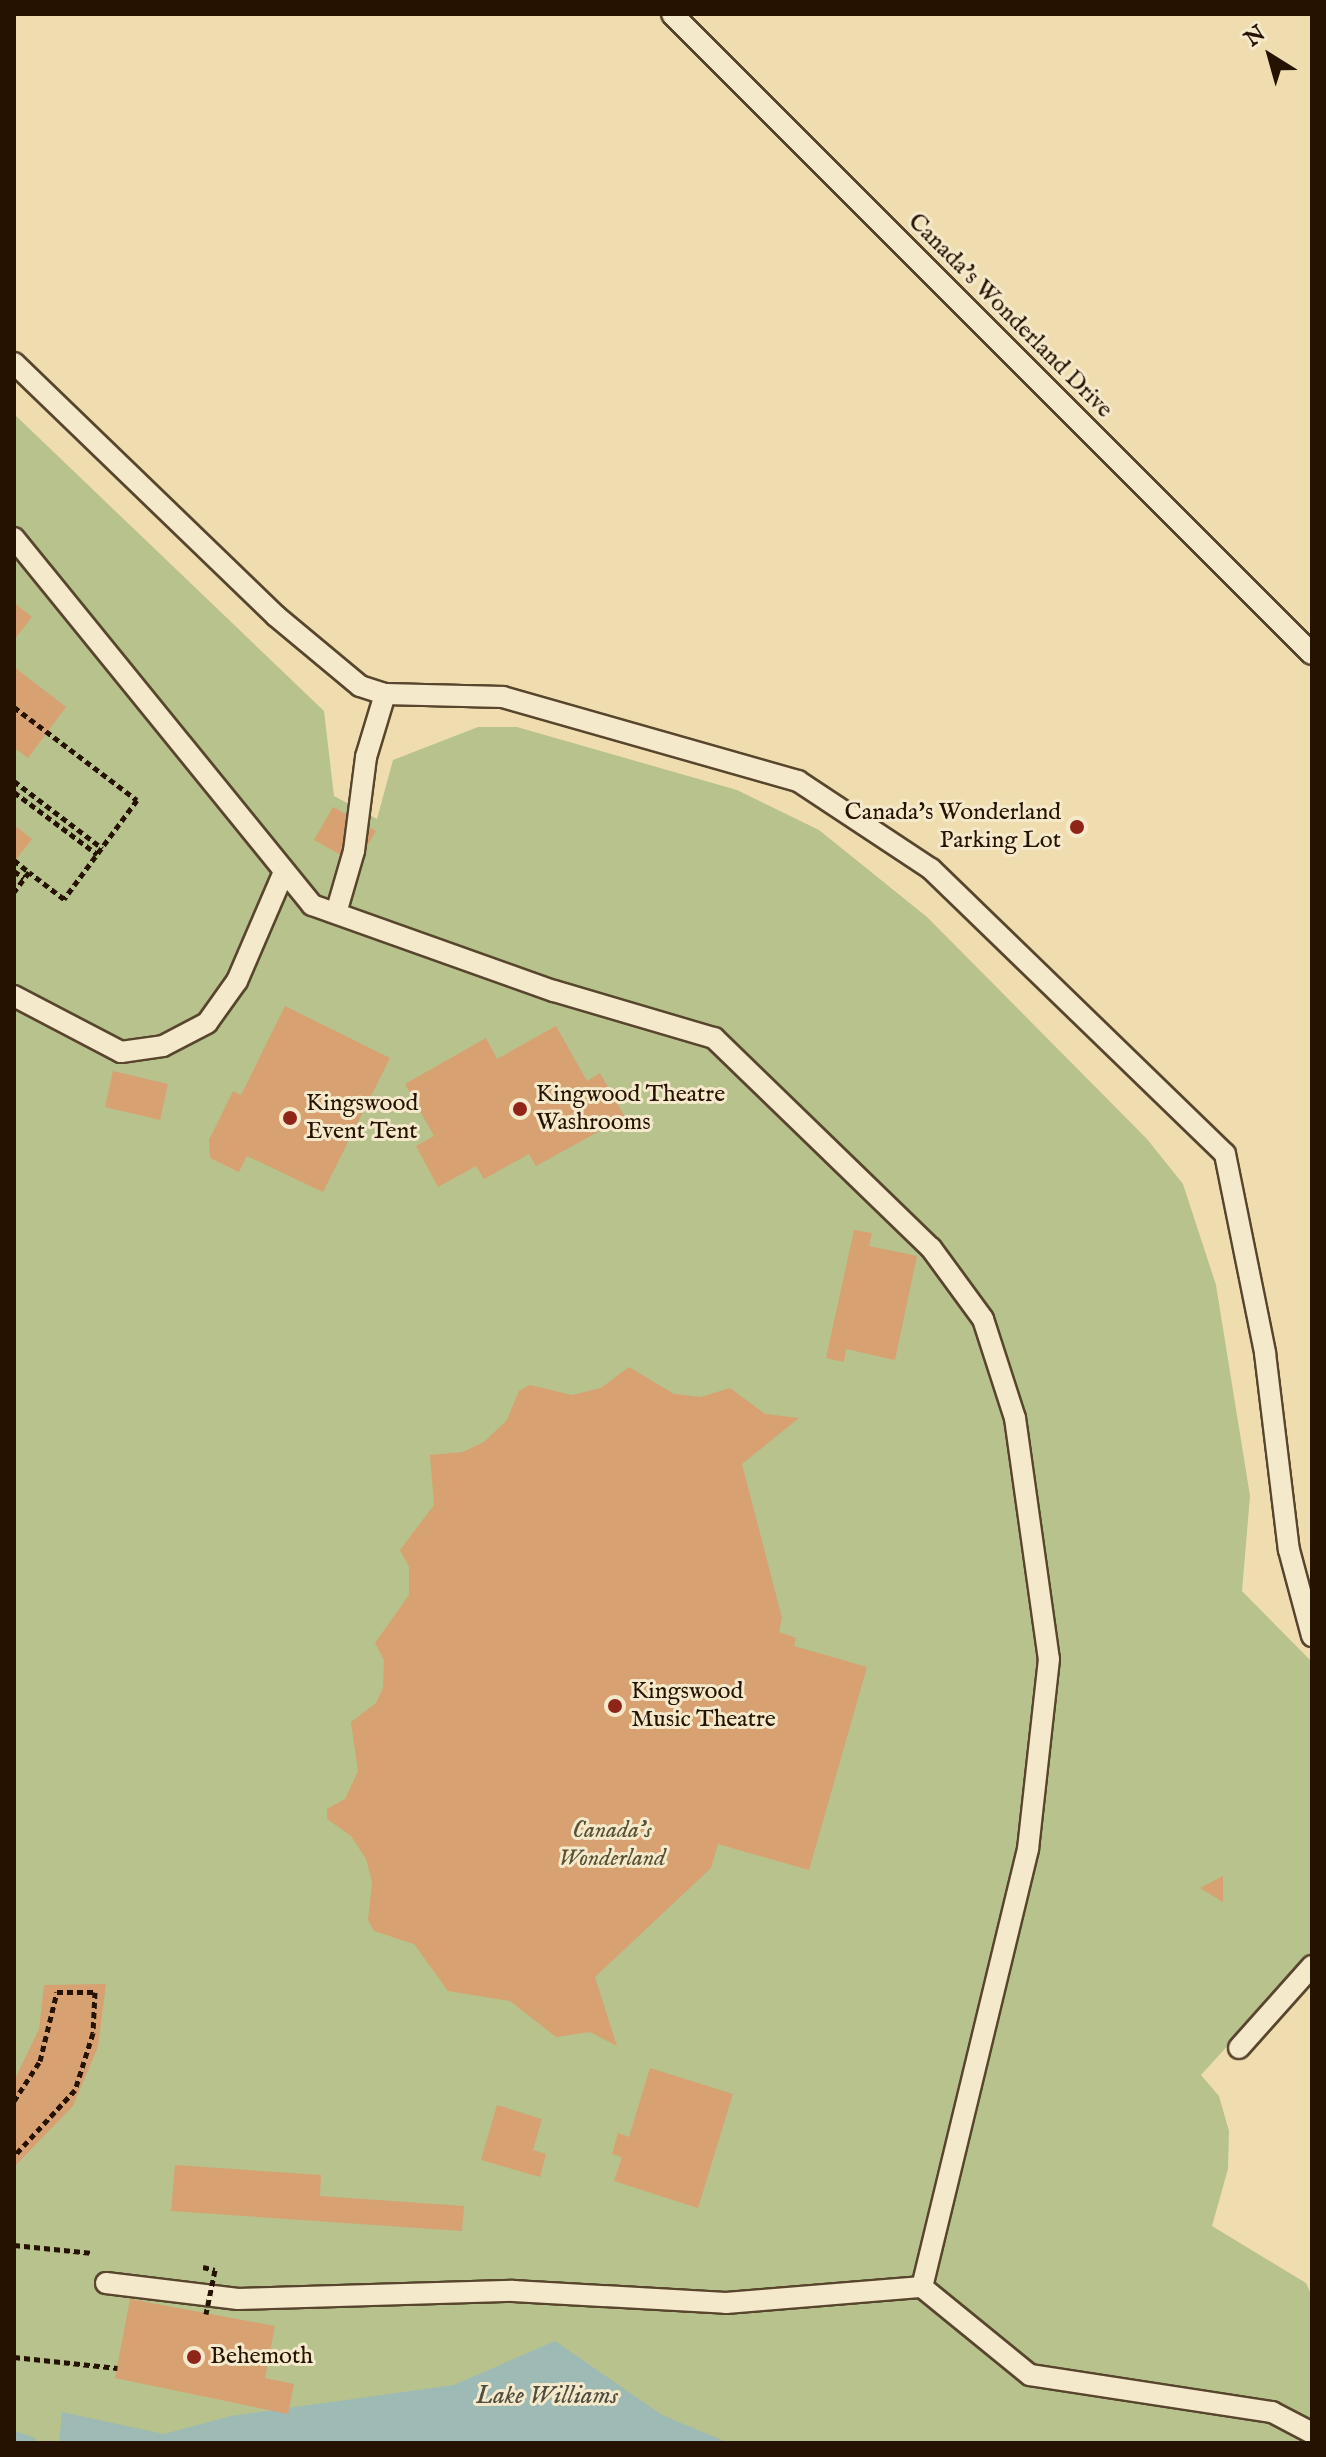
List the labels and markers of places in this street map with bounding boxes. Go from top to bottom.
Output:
place label: Canada's Wonderland Parking Lot [845,799,1061,855]
marker: Canada's Wonderland Parking Lot [1068,818,1086,836]
place label: Kingwood Theatre Washrooms [536,1081,725,1137]
place label: Kingswood Event Tent [306,1090,418,1146]
marker: Kingwood Theatre Washrooms [511,1100,529,1118]
marker: Kingswood Event Tent [281,1109,299,1127]
place label: Kingswood Music Theatre [631,1678,776,1734]
marker: Kingswood Music Theatre [606,1697,624,1715]
place label: Behemoth [210,2343,313,2371]
marker: Behemoth [185,2348,203,2366]

